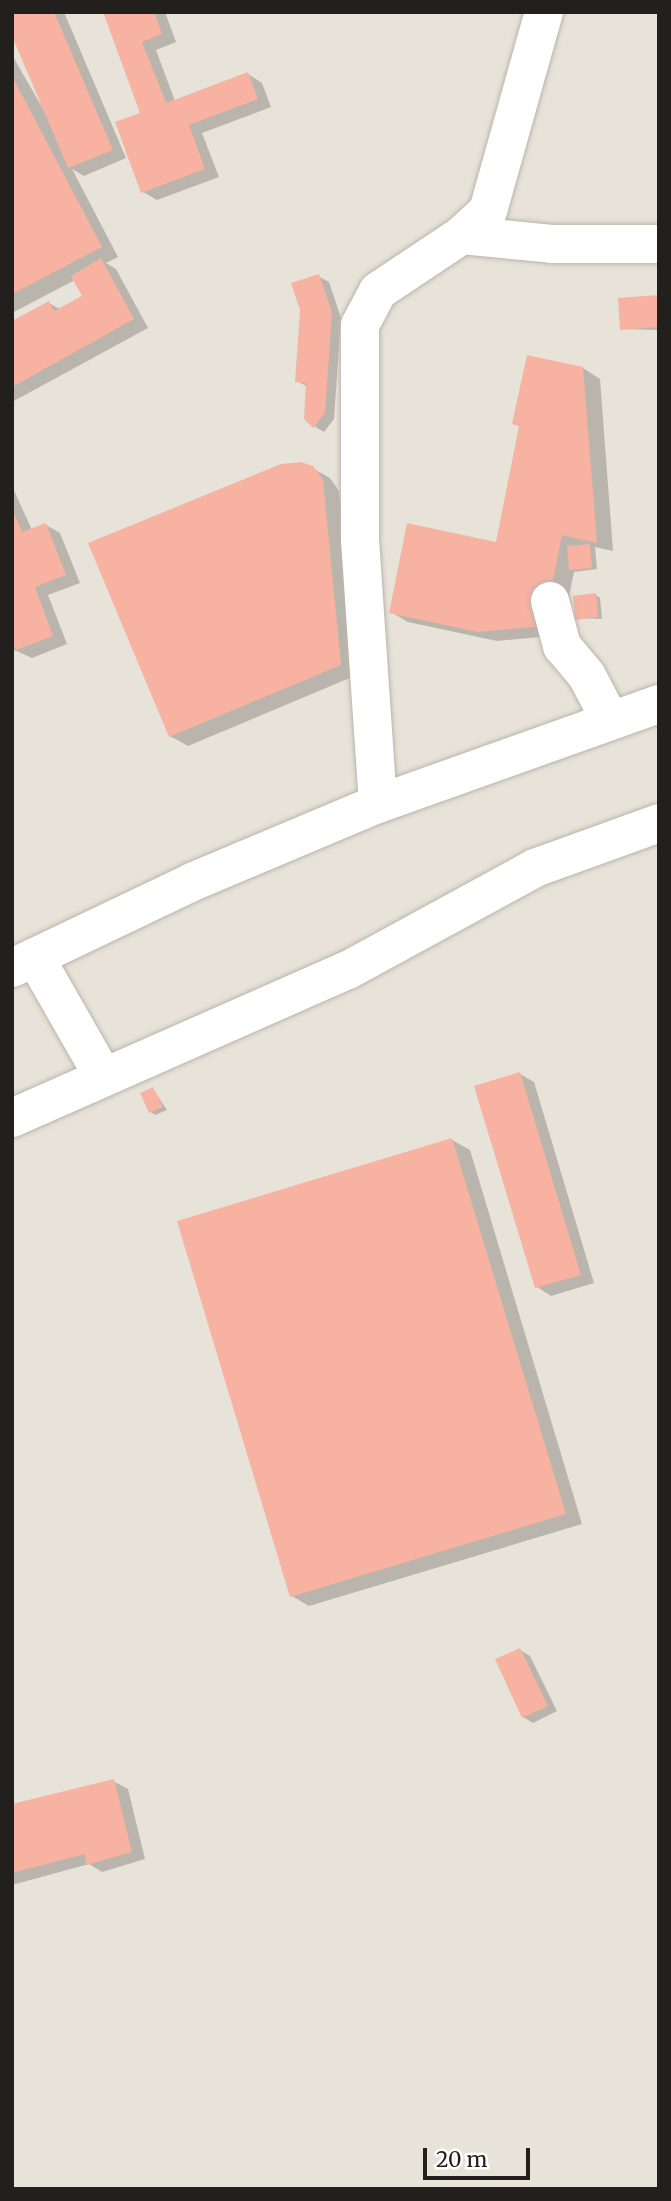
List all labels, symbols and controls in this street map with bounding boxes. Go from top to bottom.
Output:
scale bar [426,2134,533,2178]
text: 20 m [436,2146,487,2173]

